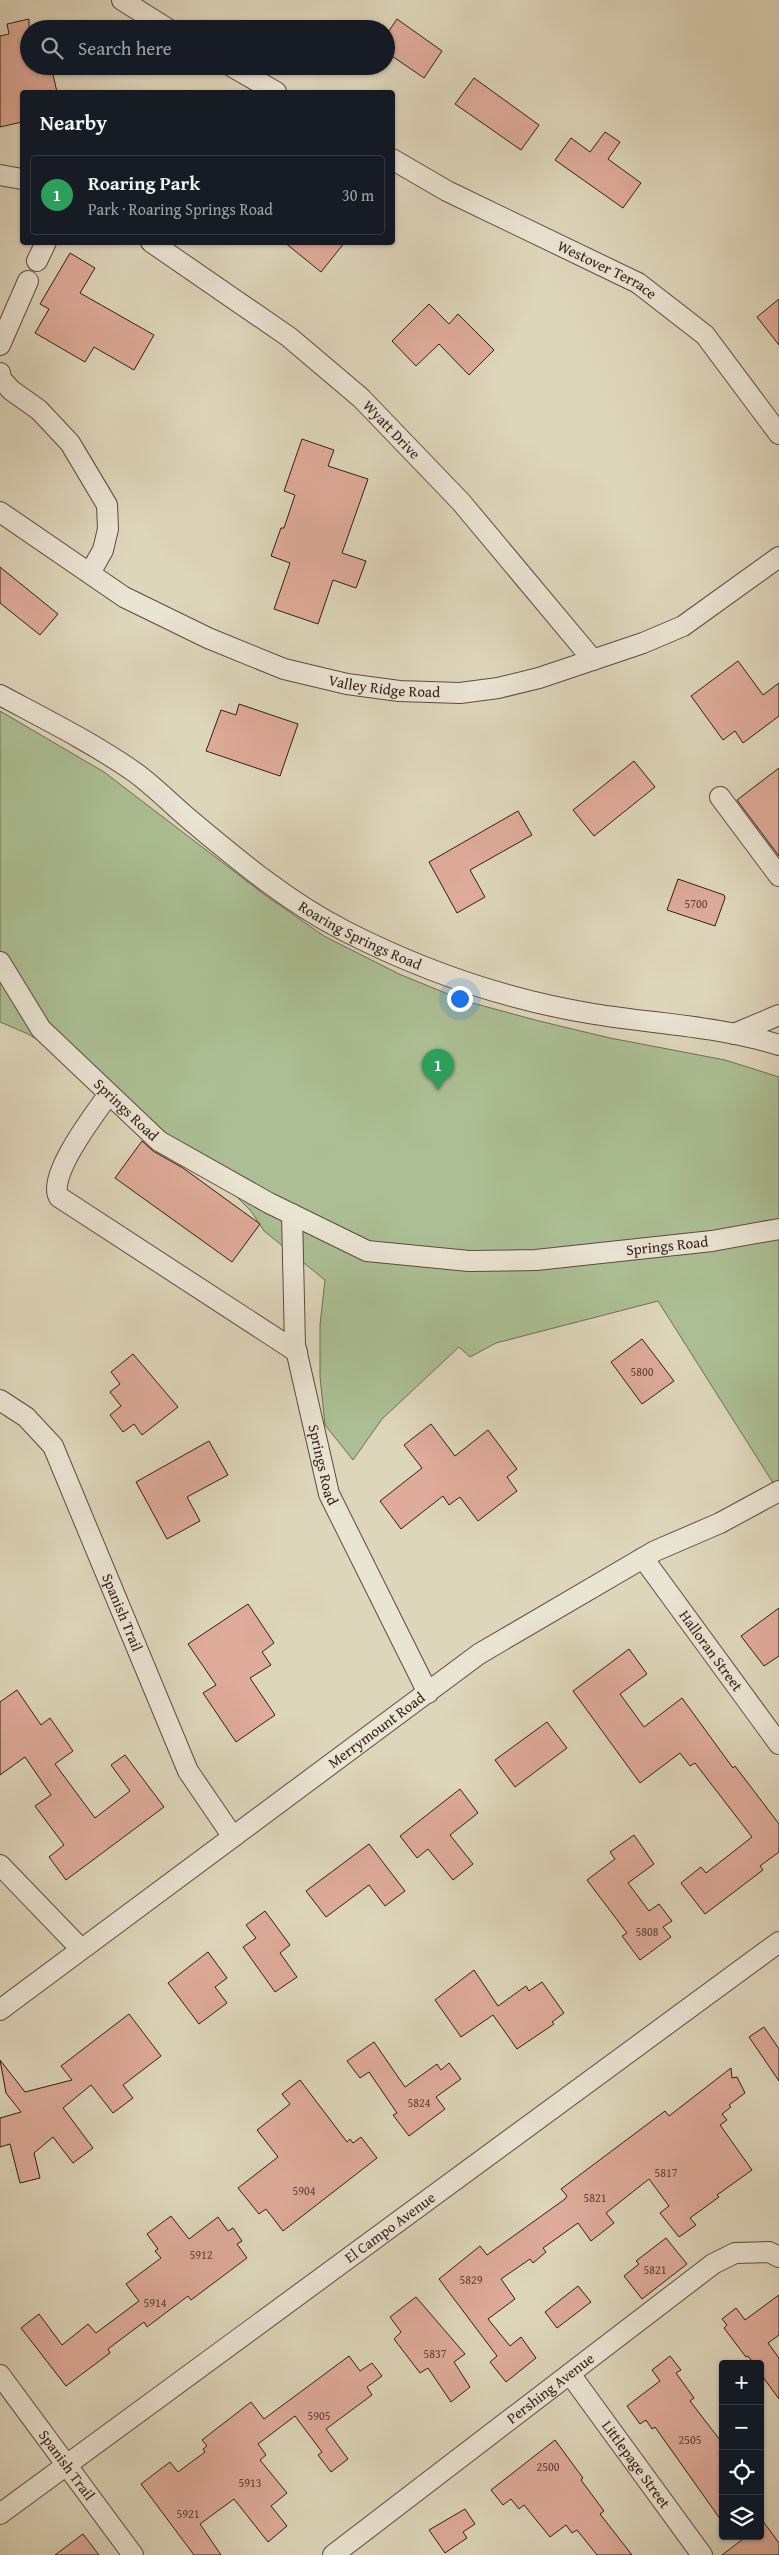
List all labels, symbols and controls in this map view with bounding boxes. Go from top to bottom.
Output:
search box [20,20,395,75]
icon: search [38,34,66,62]
text: Search here [78,34,172,62]
text: Nearby [40,107,107,138]
text: Roaring Park [88,169,200,197]
text: 1 [53,183,61,207]
text: 30 m [342,183,374,207]
text: Park · Roaring Springs Road [88,197,273,221]
street label: Westover Terrace [554,235,661,304]
street label: Wyatt Drive [358,395,425,464]
street label: Valley Ridge Road [326,669,440,702]
street label: Roaring Springs Road [294,895,425,975]
house number: 5700 [684,895,708,912]
your location [447,986,473,1012]
pin: 1 [422,1049,454,1090]
street label: Springs Road [89,1074,164,1145]
street label: Springs Road [625,1230,709,1260]
house number: 5800 [630,1363,654,1380]
street label: Springs Road [303,1422,344,1509]
street label: Spanish Trail [97,1570,148,1655]
street label: Halloran Street [674,1606,749,1696]
street label: Merrymount Road [323,1687,429,1773]
house number: 5808 [635,1923,659,1940]
house number: 5824 [407,2094,431,2111]
house number: 5817 [654,2164,678,2181]
house number: 5904 [292,2182,316,2199]
street label: El Campo Avenue [340,2187,440,2268]
house number: 5821 [583,2189,607,2206]
house number: 5912 [189,2246,213,2263]
house number: 5821 [643,2261,667,2278]
house number: 5829 [459,2271,483,2288]
house number: 5914 [143,2294,167,2311]
house number: 5837 [423,2345,447,2362]
street label: Pershing Avenue [502,2348,598,2428]
map controls [719,2360,764,2540]
button: + [719,2360,764,2405]
button: − [719,2405,764,2450]
house number: 5905 [307,2407,331,2424]
street label: Littlepage Street [597,2416,676,2513]
street label: Spanish Trail [34,2425,100,2504]
house number: 2505 [678,2431,702,2448]
button: locate [719,2450,764,2495]
house number: 2500 [536,2458,560,2475]
house number: 5913 [238,2474,262,2491]
button: layers [719,2495,764,2540]
house number: 5921 [176,2505,200,2522]

